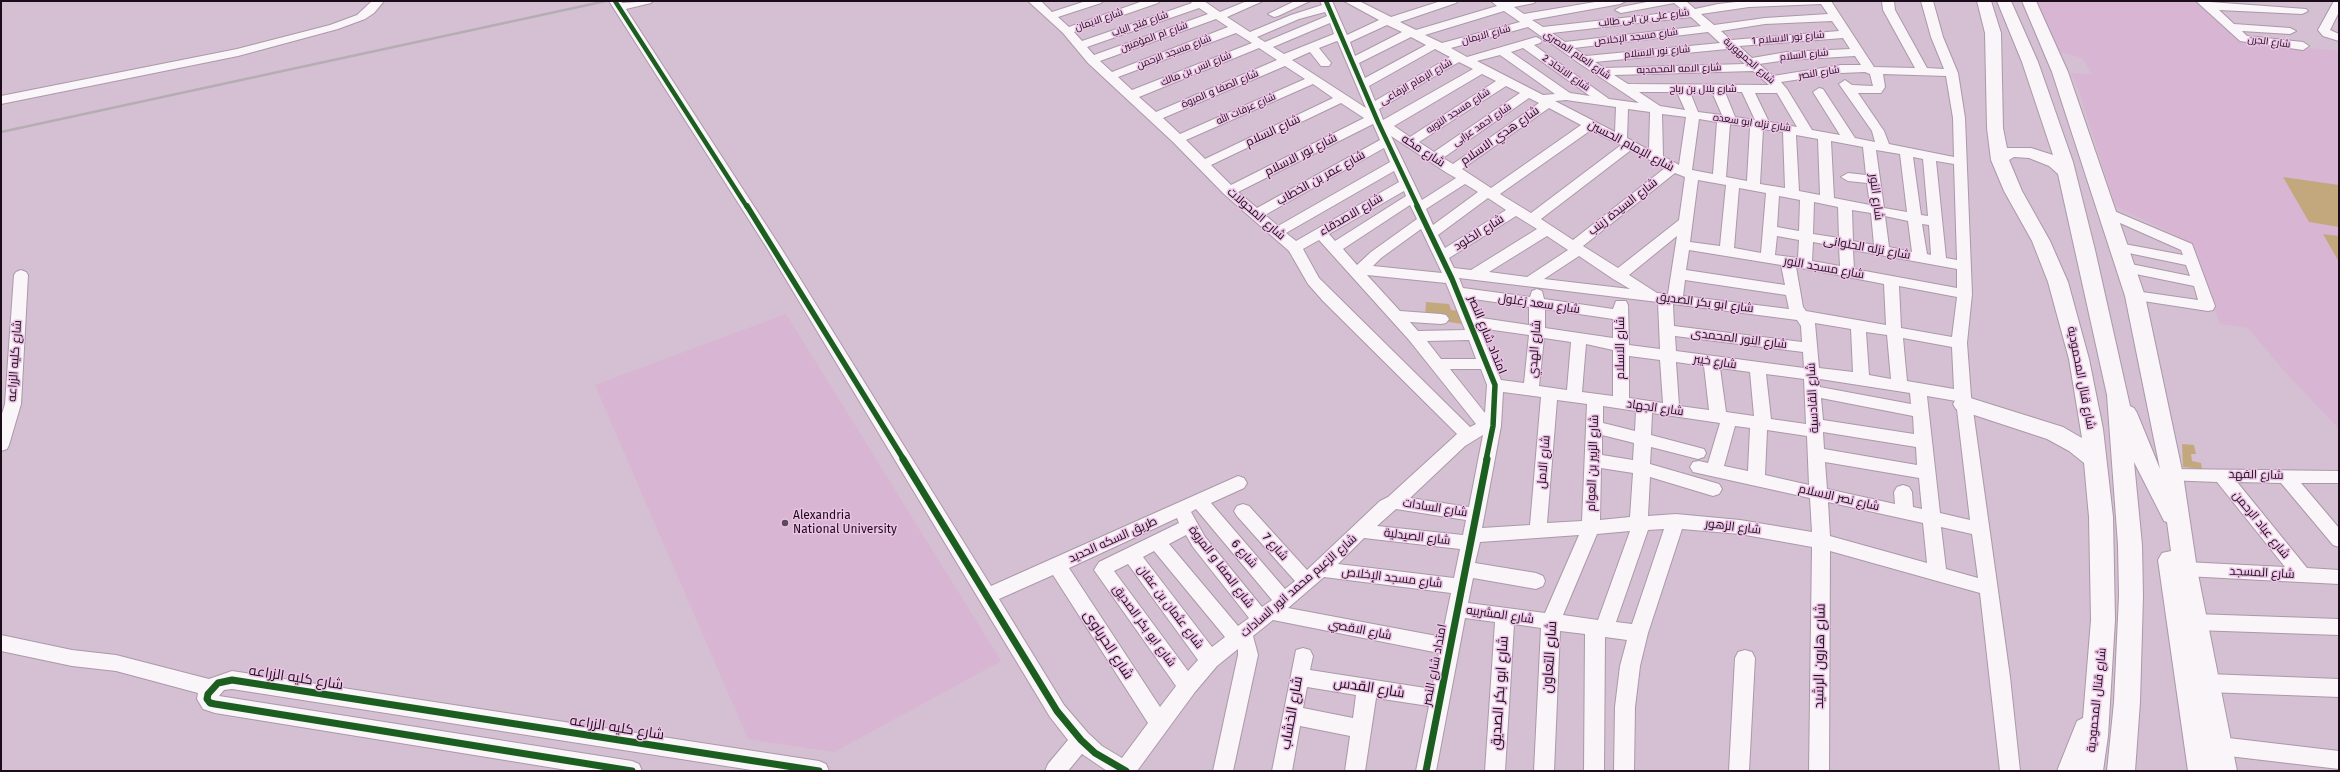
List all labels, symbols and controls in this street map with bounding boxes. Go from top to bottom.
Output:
street label: شارع الايمان [1073,6,1125,34]
street label: شارع على بن ابى طالب [1598,6,1690,30]
street label: شارع فتح الباب [1110,9,1170,39]
street label: شارع ام المؤمنين [1119,19,1189,55]
street label: شارع الايمان [1460,23,1512,47]
street label: شارع مسجد الإخلاص [1593,26,1679,48]
street label: شارع العلم المصري [1541,28,1613,82]
street label: شارع نور الاسلام 1 [1751,29,1825,47]
street label: شارع مسجد الرحمن [1135,32,1213,72]
street label: شارع الجرن [2247,33,2291,51]
street label: شارع الجمهورية [1721,35,1777,87]
street label: شارع نور الاسلام [1624,43,1690,61]
street label: شارع السلام [1779,46,1829,64]
street label: شارع انس بن مالك [1159,49,1233,89]
street label: شارع الاتحاد 2 [1540,52,1592,94]
street label: شارع الإمام الرفاعى [1378,56,1454,108]
street label: شارع الامه المحمديه [1636,62,1722,76]
street label: شارع النصر [1798,64,1840,82]
street label: شارع الصفا و المروة [1180,67,1260,111]
street label: شارع بلال بن رباح [1669,83,1737,95]
street label: شارع مسجد التوبه [1424,86,1492,136]
street label: شارع عرفات الله [1214,91,1278,127]
street label: شارع احمد عرابى [1450,101,1514,149]
street label: شارع هدي الاسلام [1458,103,1542,169]
street label: شارع السلام [1243,112,1303,150]
street label: شارع نزله ابو سعده [1712,112,1792,134]
street label: شارع الإمام الحسين [1586,117,1676,175]
street label: شارع نور الاسلام [1262,131,1340,179]
street label: شارع مكه [1399,132,1447,170]
street label: شارع عمر بن الخطاب [1274,148,1368,208]
street label: شارع النور [1866,173,1886,221]
street label: شارع السيدة زينب [1585,175,1661,239]
street label: شارع المحولات [1224,185,1288,243]
street label: شارع الاصدقاء [1317,191,1385,239]
street label: شارع الخلود [1451,212,1507,254]
street label: شارع نزله الحلوانى [1822,233,1912,263]
street label: شارع مسجد النور [1783,254,1865,282]
street label: شارع ابو بكر الصديق [1655,290,1755,316]
street label: شارع سعد زغلول [1497,291,1581,317]
street label: امتداد شارع النصر [1465,294,1509,376]
street label: شارع الاسلام [1614,317,1628,379]
street label: شارع كليه الزراعه [5,320,25,402]
street label: شارع الهدي [1526,320,1544,378]
street label: شارع قنال المحمودية [2064,325,2098,431]
street label: شارع النور المحمدى [1690,326,1788,352]
street label: شارع خيبر [1692,352,1738,372]
street label: شارع القادسية [1804,362,1822,434]
street label: شارع الجهاد [1626,397,1684,419]
street label: شارع الزبير بن العوام [1584,414,1602,512]
street label: شارع الامل [1534,435,1554,489]
street label: شارع الفهد [2228,467,2284,483]
street label: شارع نصر الاسلام [1797,482,1881,514]
street label: شارع عباد الرحمن [2229,488,2293,562]
street label: شارع السادات [1402,496,1468,520]
place label: Alexandria National University [793,509,897,537]
street label: طريق السكه الحديد [1067,514,1159,566]
street label: شارع الزهور [1704,516,1762,538]
marker: Alexandria National University [780,518,790,528]
street label: شارع الصفا و المروة [1185,523,1257,611]
street label: شارع الصيدلية [1383,526,1451,548]
street label: شارع 7 [1259,530,1291,564]
street label: شارع الزعيم محمد انور السادات [1238,532,1360,640]
street label: شارع 6 [1228,537,1260,571]
street label: شارع عثمان بن عفان [1134,562,1206,652]
street label: شارع المسجد [2229,564,2295,582]
street label: شارع مسجد الإخلاص [1341,565,1443,591]
street label: شارع ابو بكر الصديق [1109,582,1179,670]
street label: شارع المشربيه [1465,603,1535,627]
street label: شارع هارون الرشيد [1811,603,1829,709]
street label: شارع الحرباوى [1079,607,1137,683]
street label: شارع الاقصي [1327,617,1393,643]
street label: شارع التعاون [1539,620,1561,694]
street label: امتداد شارع النصر [1420,623,1450,707]
street label: شارع ابو بكر الصديق [1488,635,1512,751]
street label: شارع قنال المحمودية [2084,647,2110,753]
street label: شارع كليه الزراعه [248,662,344,694]
street label: شارع القدس [1332,674,1406,702]
street label: شارع الخشاب [1277,675,1307,751]
street label: شارع كليه الزراعه [569,712,665,744]

